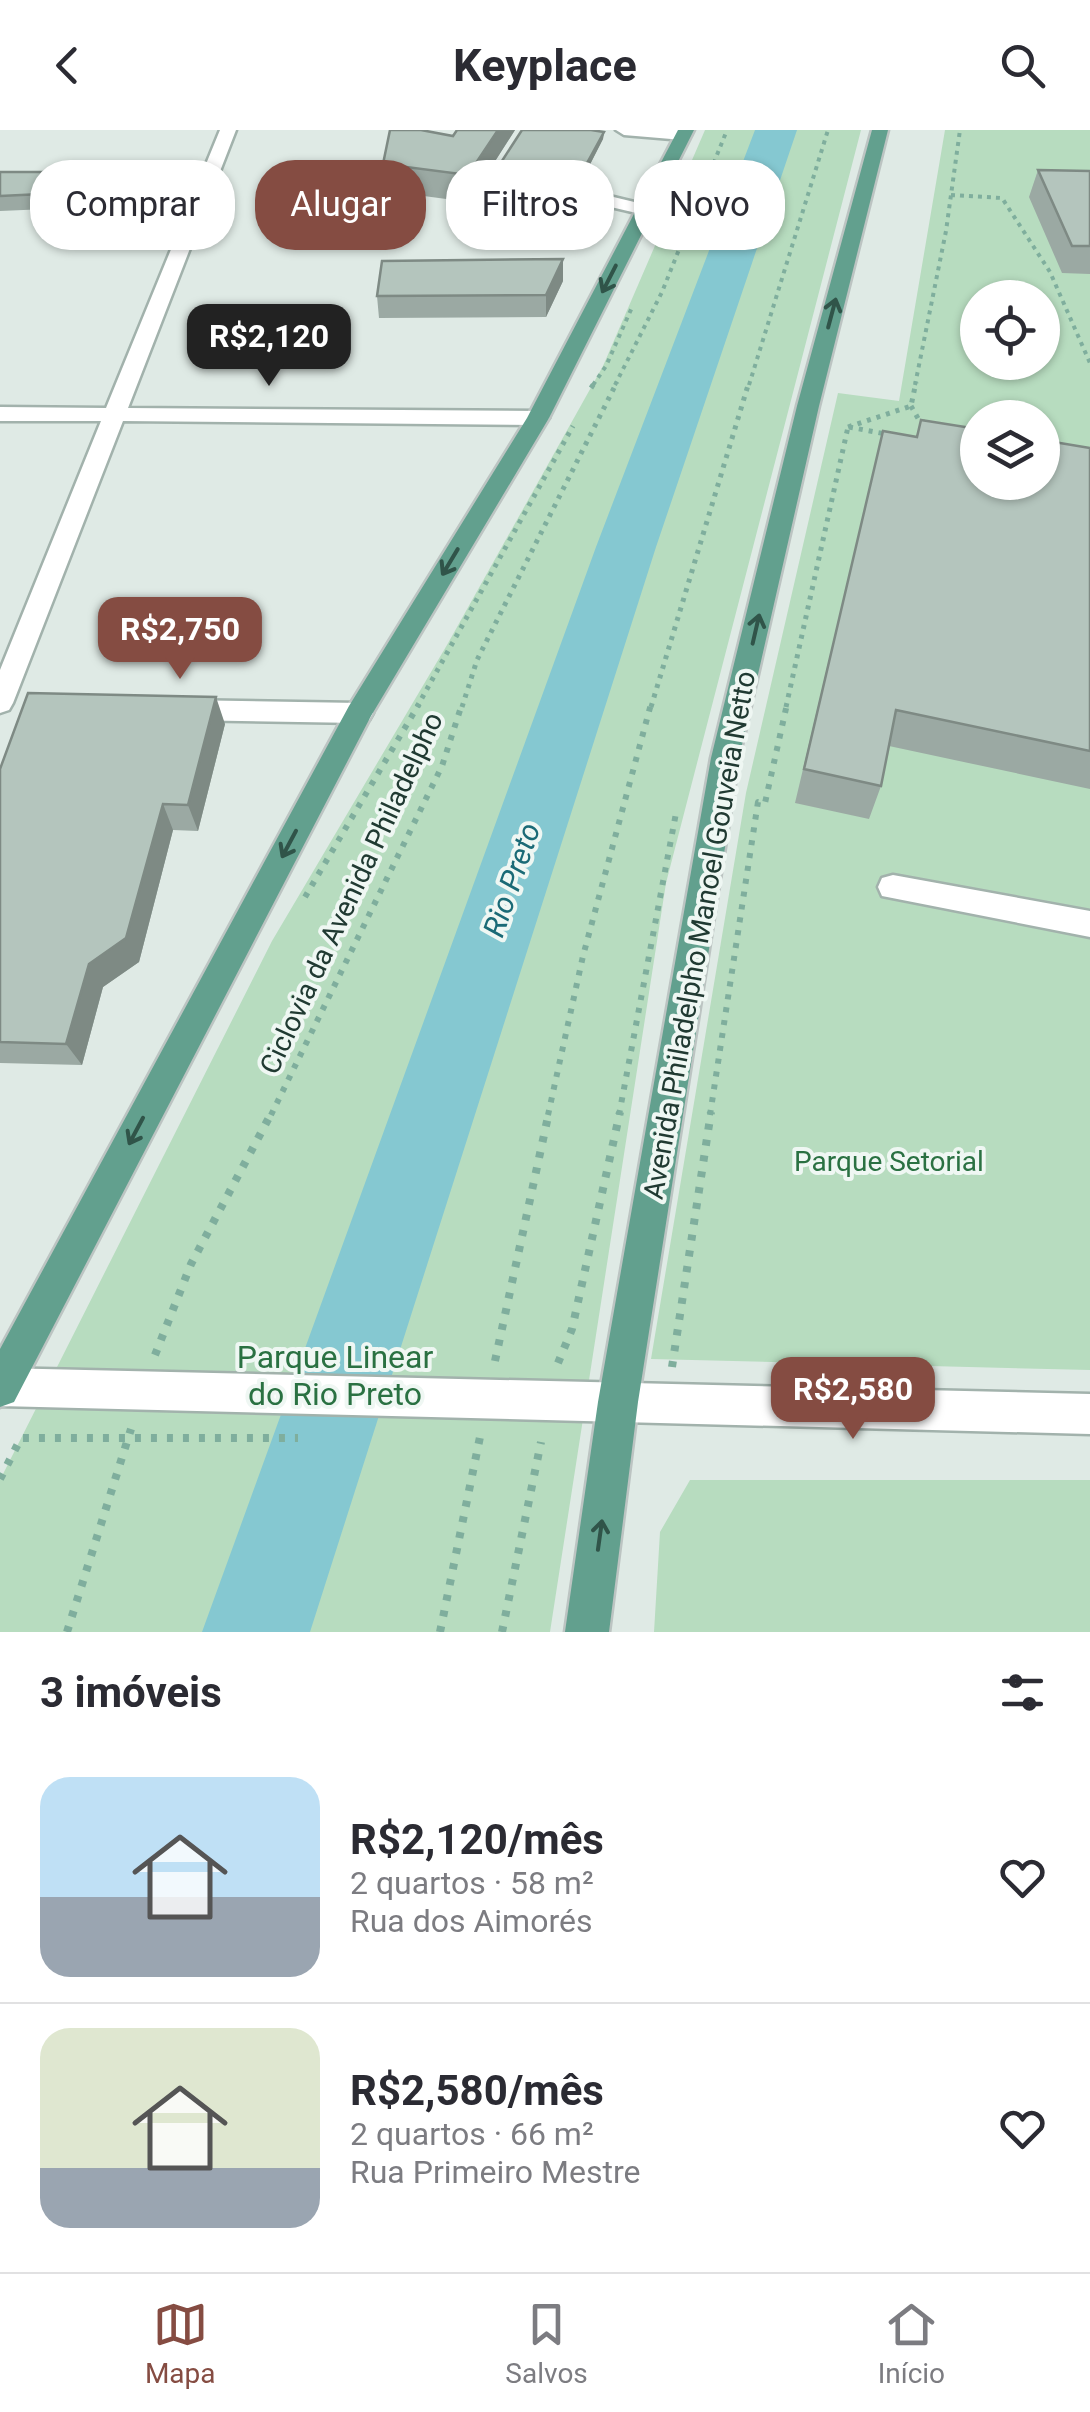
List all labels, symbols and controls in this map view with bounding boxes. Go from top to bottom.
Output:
icon: back [40,38,95,93]
icon: search [995,38,1050,93]
text: Keyplace [453,39,637,92]
chip: Comprar [30,160,235,250]
chip: Alugar [255,160,426,250]
chip: Filtros [446,160,614,250]
chip: Novo [634,160,785,250]
one-way arrow [599,263,618,293]
map controls [960,280,1060,500]
button: locate [960,280,1060,380]
one-way arrow [824,298,842,330]
pin: R$2,120 [177,304,361,389]
text: R$2,120 [209,317,329,355]
button: layers [960,400,1060,500]
one-way arrow [440,547,460,576]
pin: R$2,750 [88,597,272,682]
text: R$2,750 [120,610,240,648]
one-way arrow [748,614,766,646]
street label: Avenida Philadelpho Manoel Gouveia Netto [637,668,762,1202]
street label: Ciclovia da Avenida Philadelpho [253,707,450,1079]
water label: Rio Preto [476,818,547,941]
one-way arrow [279,829,298,859]
one-way arrow [126,1116,146,1146]
park label: Parque Setorial [794,1145,984,1178]
park label: Parque Linear do Rio Preto [237,1338,433,1413]
pin: R$2,580 [761,1357,945,1442]
text: R$2,580 [793,1370,913,1408]
one-way arrow [591,1520,610,1552]
icon: filters [995,1665,1050,1720]
text: 3 imóveis [40,1668,222,1717]
text: R$2,120/mês [350,1815,604,1864]
icon: home [120,1817,240,1937]
icon: heart [995,1850,1050,1905]
text: 2 quartos · 58 m² [350,1864,594,1902]
text: Rua dos Aimorés [350,1902,592,1940]
text: R$2,580/mês [350,2066,604,2115]
icon: home [120,2068,240,2188]
icon: heart [995,2101,1050,2156]
text: 2 quartos · 66 m² [350,2115,594,2153]
text: Rua Primeiro Mestre [350,2153,640,2191]
tab: Mapa [145,2297,216,2390]
tab: Salvos [505,2297,588,2390]
tab: Início [878,2297,945,2390]

